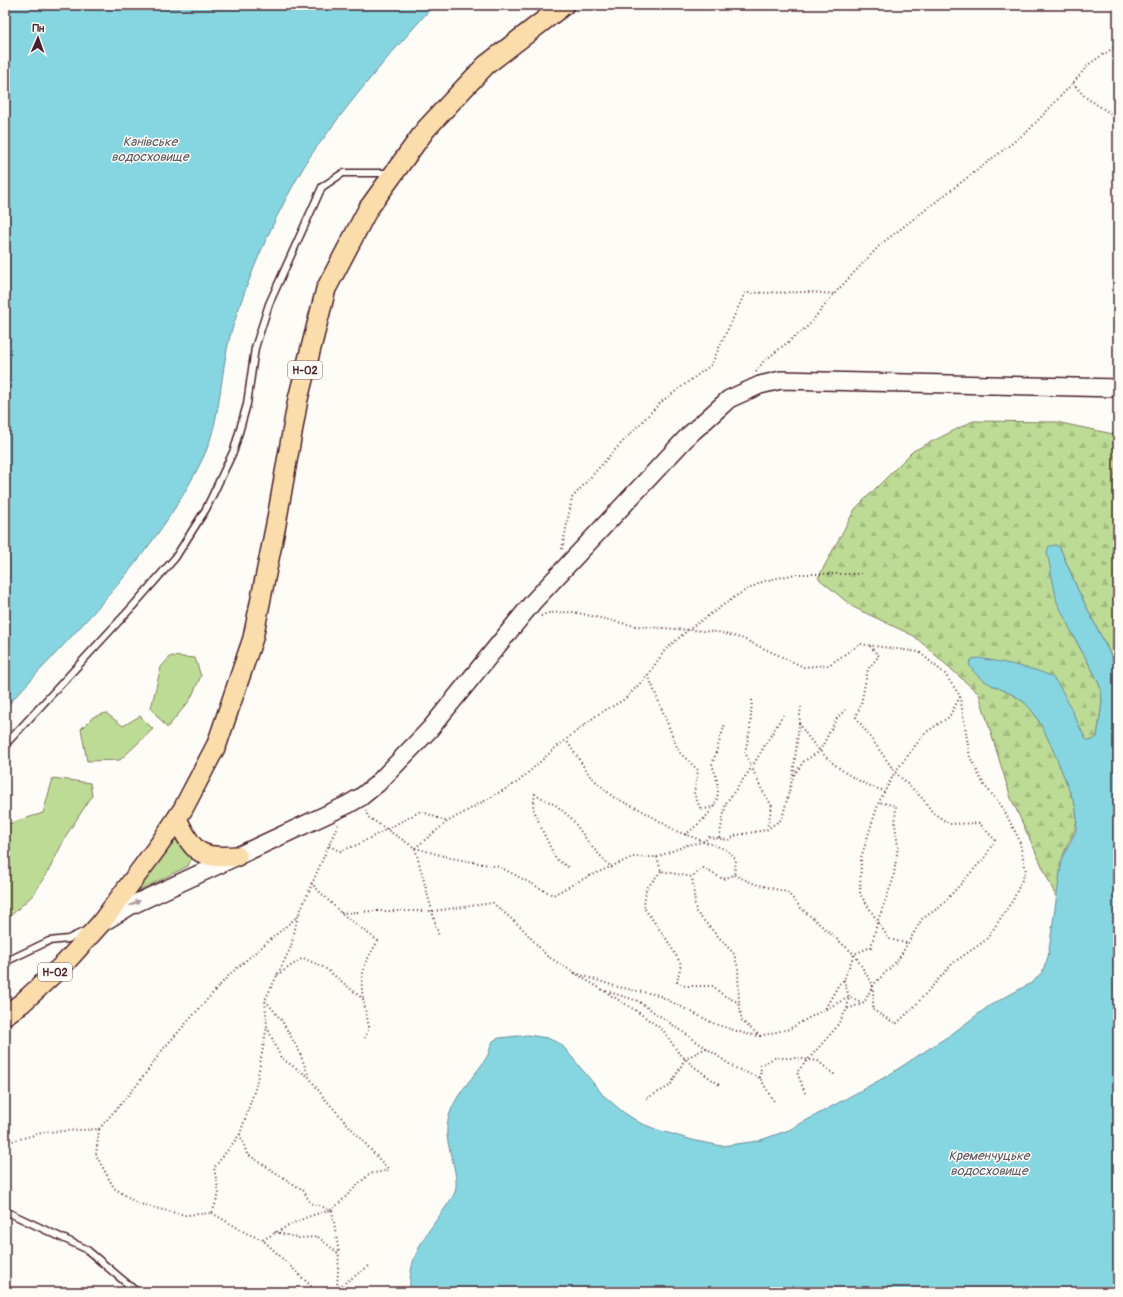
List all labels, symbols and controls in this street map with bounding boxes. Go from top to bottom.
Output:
north arrow [18,18,58,58]
text: Пн [32,22,45,35]
water label: Канівське водосховище [111,134,190,165]
road number: Н-02 [288,361,322,379]
one-way arrow [129,900,140,907]
road number: Н-02 [38,963,72,981]
water label: Кременчуцьке водосховище [949,1148,1031,1179]

